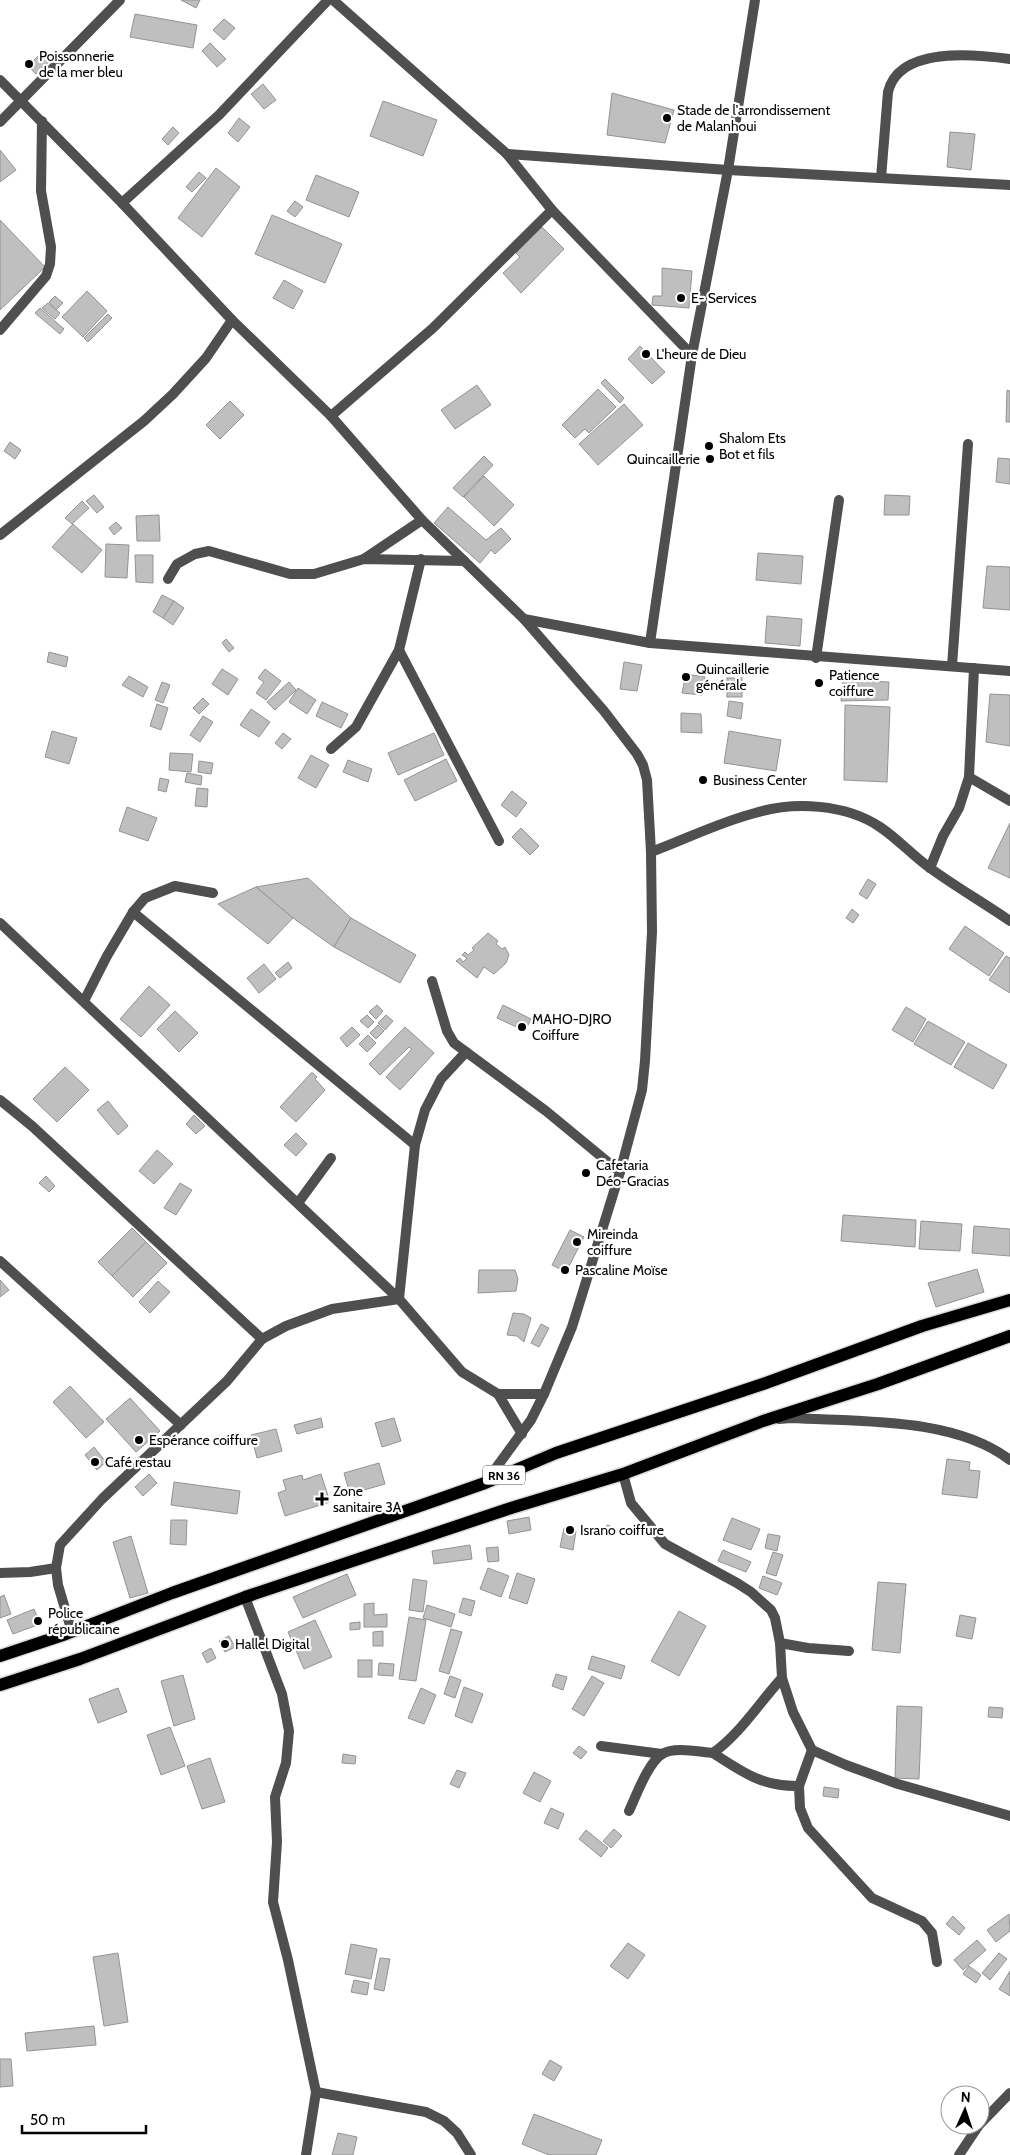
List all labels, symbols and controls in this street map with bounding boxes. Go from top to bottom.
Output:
place label: Poissonnerie de la mer bleu [39,47,123,81]
marker: Poissonnerie de la mer bleu [23,58,35,70]
place label: Stade de l'arrondissement de Malanhoui [677,101,831,135]
marker: Stade de l'arrondissement de Malanhoui [661,112,673,124]
place label: E- Services [691,289,757,307]
marker: E- Services [675,292,687,304]
place label: L'heure de Dieu [656,345,746,363]
marker: L'heure de Dieu [640,348,652,360]
place label: Shalom Ets Bot et fils [719,429,786,463]
marker: Shalom Ets Bot et fils [703,440,715,452]
place label: Quincaillerie [627,450,700,468]
marker: Quincaillerie [704,453,716,465]
place label: Quincaillerie générale [696,660,769,694]
place label: Patience coiffure [829,666,880,700]
marker: Quincaillerie générale [680,671,692,683]
marker: Patience coiffure [813,677,825,689]
place label: Business Center [713,771,807,789]
marker: Business Center [697,774,709,786]
place label: MAHO-DJRO Coiffure [532,1010,612,1044]
marker: MAHO-DJRO Coiffure [516,1021,528,1033]
place label: Cafetaria Déo-Gracias [596,1156,669,1190]
marker: Cafetaria Déo-Gracias [580,1167,592,1179]
place label: Mireinda coiffure [587,1225,638,1259]
marker: Mireinda coiffure [571,1236,583,1248]
place label: Pascaline Moïse [575,1261,668,1279]
marker: Pascaline Moïse [559,1264,571,1276]
place label: Espérance coiffure [149,1431,258,1449]
marker: Espérance coiffure [133,1434,145,1446]
place label: Café restau [105,1453,171,1471]
marker: Café restau [89,1456,101,1468]
road number: RN 36 [483,1466,525,1484]
place label: Zone sanitaire 3A [333,1482,402,1516]
marker: Zone sanitaire 3A [315,1492,329,1506]
place label: Israno coiffure [580,1521,664,1539]
marker: Israno coiffure [564,1524,576,1536]
place label: Police républicaine [48,1604,120,1638]
marker: Police républicaine [32,1615,44,1627]
place label: Hallel Digital [235,1635,310,1653]
marker: Hallel Digital [219,1638,231,1650]
north arrow [940,2085,990,2135]
text: N [960,2088,971,2106]
scale bar [22,2102,146,2134]
text: 50 m [30,2111,65,2129]

